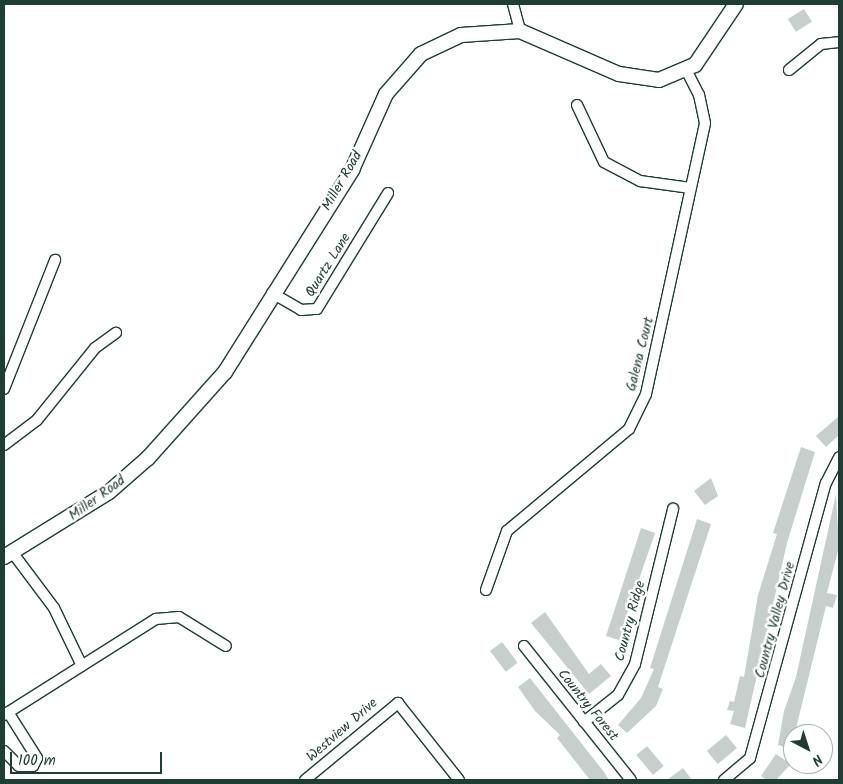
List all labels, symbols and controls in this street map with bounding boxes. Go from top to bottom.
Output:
street label: Miller Road [318,148,366,214]
street label: Quartz Lane [302,230,354,300]
street label: Galena Court [623,315,657,393]
street label: Miller Road [65,472,129,524]
street label: Country Valley Drive [751,560,799,680]
street label: Country Ridge [611,579,649,663]
street label: Country Forest [554,666,622,744]
street label: Westview Drive [303,695,381,765]
north arrow [783,724,833,774]
scale bar [12,742,165,774]
text: N [807,748,827,771]
text: 100 m [18,749,56,773]

